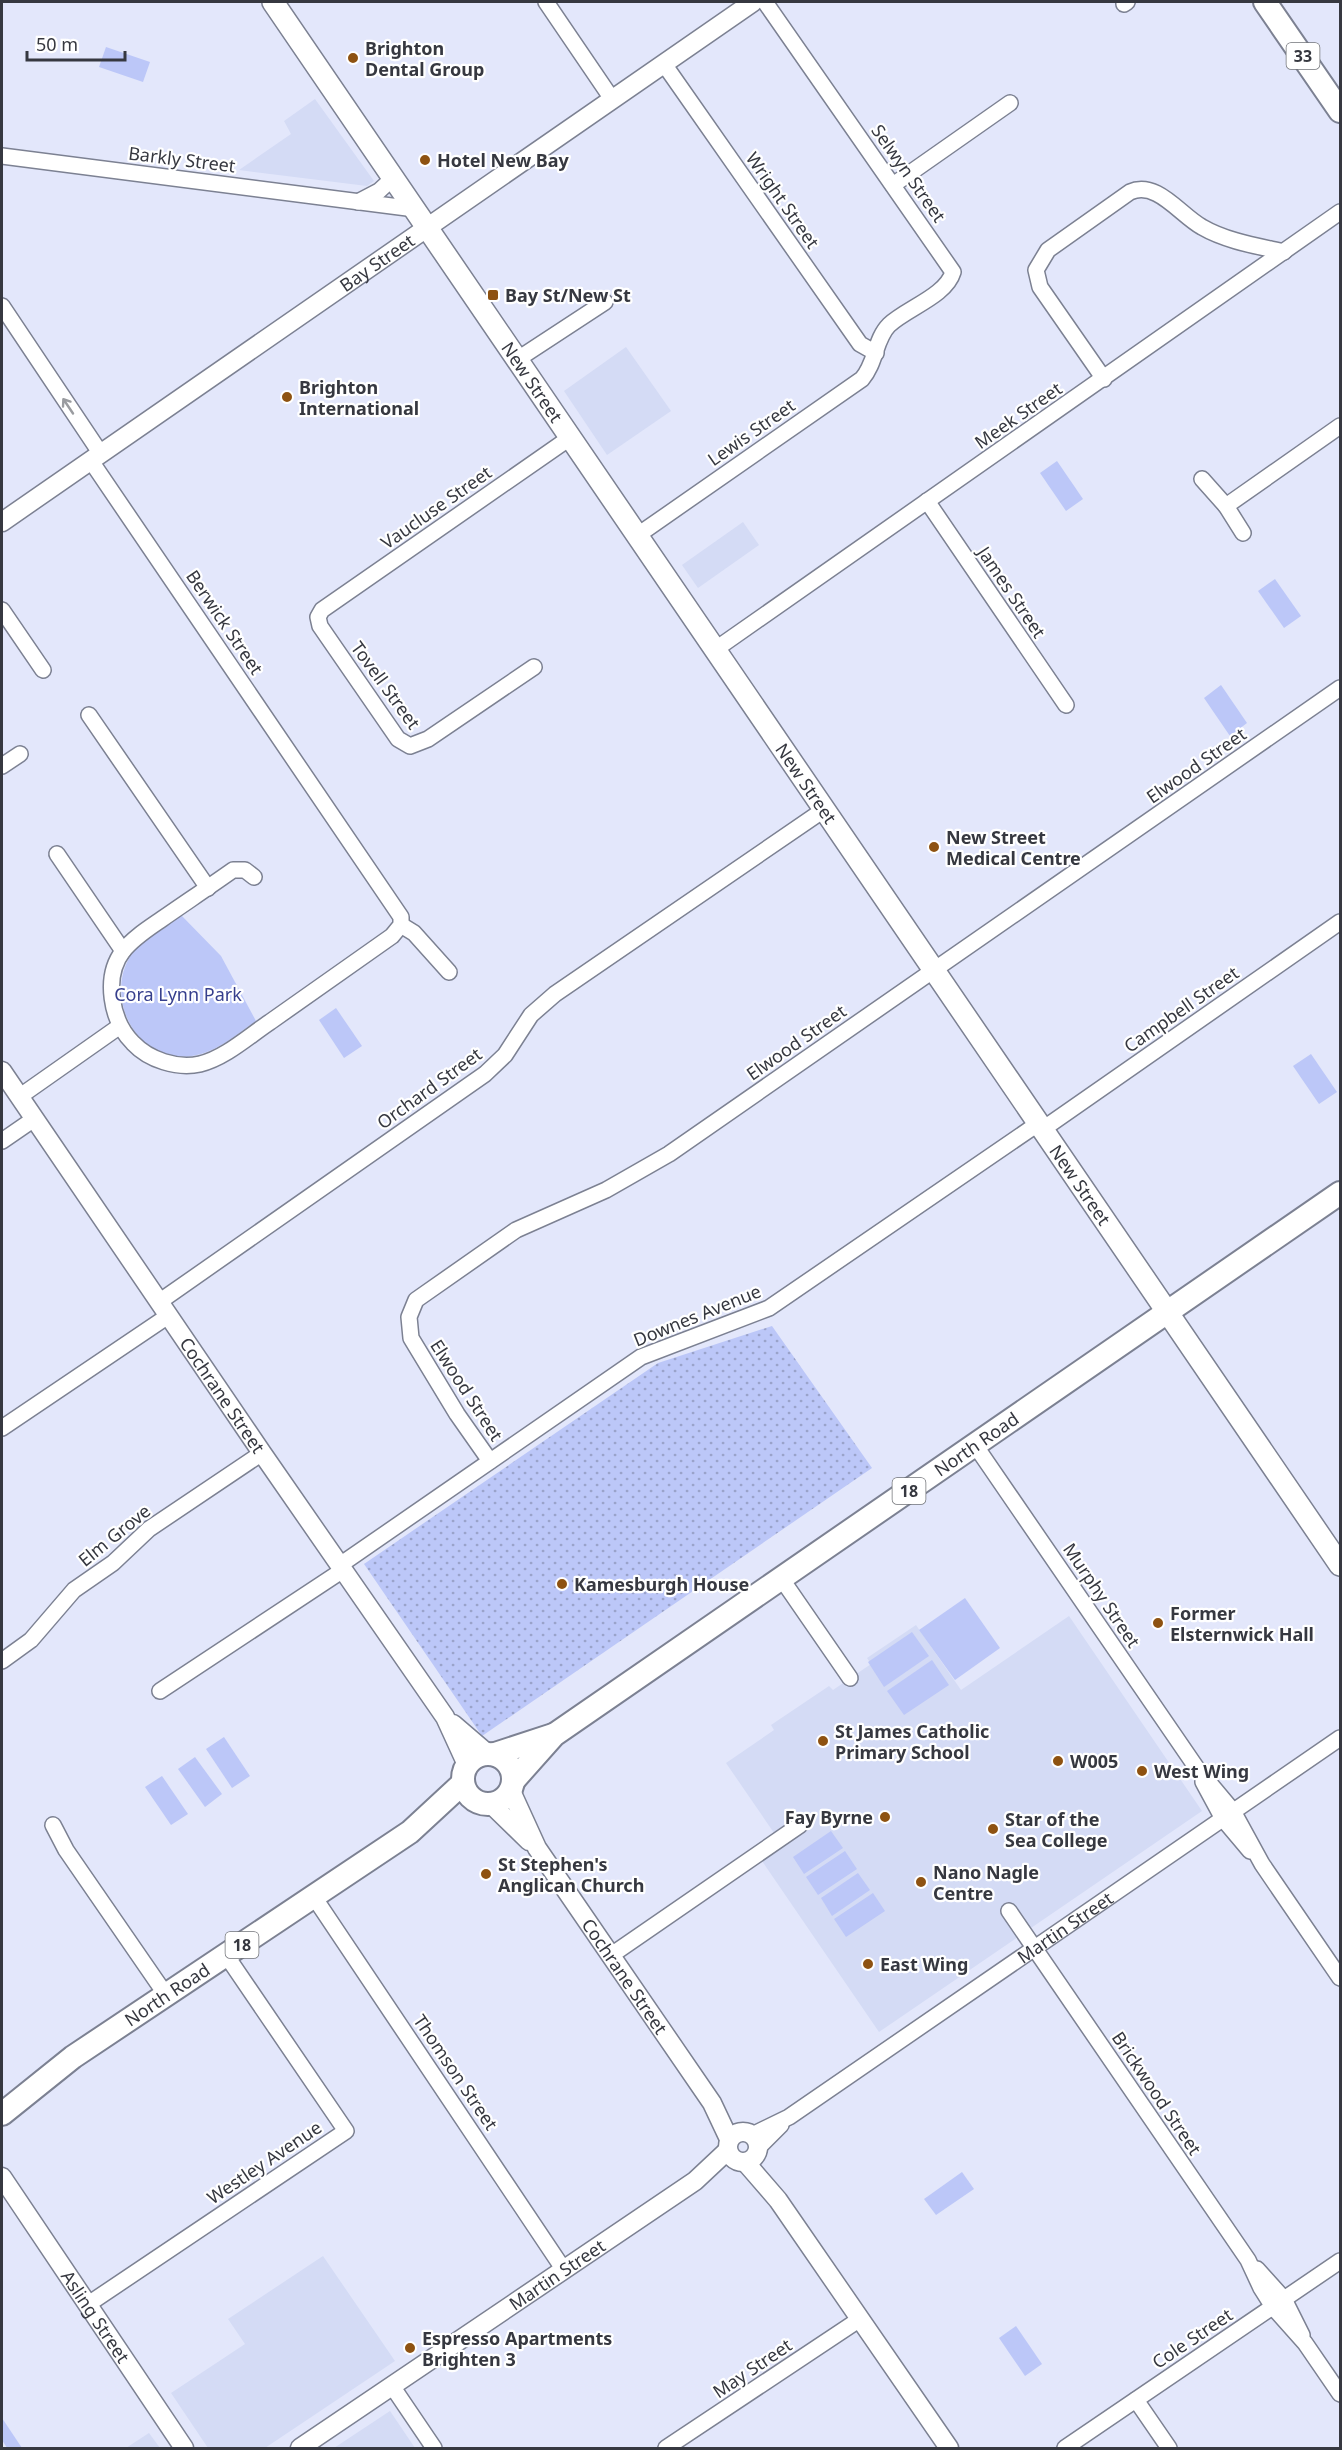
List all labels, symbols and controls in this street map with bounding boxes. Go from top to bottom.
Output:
scale bar [27,24,124,62]
text: 50 m [36,32,78,56]
place label: Brighton Dental Group [365,36,484,81]
road number: 33 [1286,43,1320,69]
marker: Brighton Dental Group [346,51,360,65]
street label: Selwyn Street [866,119,952,227]
street label: Barkly Street [127,141,237,178]
street label: Wright Street [741,147,825,253]
place label: Hotel New Bay [437,148,569,172]
marker: Hotel New Bay [418,153,432,167]
street label: Bay Street [335,228,419,297]
place label: Bay St/New St [505,283,631,307]
marker: Bay St/New St [486,288,500,302]
street label: New Street [496,337,569,427]
place label: Brighton International [299,375,419,420]
street label: Meek Street [970,376,1067,454]
marker: Brighton International [280,390,294,404]
street label: Lewis Street [703,393,800,471]
one-way arrow [62,398,74,414]
street label: Vaucluse Street [376,460,496,554]
street label: James Street [971,540,1052,643]
street label: Berwick Street [181,565,269,679]
street label: Tovell Street [346,636,426,734]
street label: Elwood Street [1141,721,1251,808]
street label: New Street [770,738,843,829]
place label: New Street Medical Centre [946,825,1081,870]
marker: New Street Medical Centre [927,840,941,854]
street label: Campbell Street [1119,960,1244,1057]
park label: Cora Lynn Park [114,982,242,1006]
street label: Elwood Street [741,998,851,1085]
street label: Orchard Street [372,1042,487,1134]
street label: New Street [1044,1140,1117,1230]
street label: Downes Avenue [630,1278,764,1352]
street label: Cochrane Street [175,1332,271,1458]
street label: Elwood Street [425,1335,509,1446]
street label: North Road [929,1406,1023,1481]
road number: 18 [892,1478,926,1504]
street label: Elm Grove [73,1499,155,1571]
street label: Murphy Street [1058,1538,1146,1652]
place label: Kamesburgh House [574,1572,749,1596]
marker: Kamesburgh House [555,1577,569,1591]
place label: Former Elsternwick Hall [1170,1601,1314,1646]
marker: Former Elsternwick Hall [1151,1616,1165,1630]
place label: St James Catholic Primary School [835,1719,989,1764]
marker: St James Catholic Primary School [816,1734,830,1748]
place label: W005 [1070,1749,1118,1773]
marker: W005 [1051,1754,1065,1768]
place label: West Wing [1154,1759,1249,1783]
marker: West Wing [1135,1764,1149,1778]
place label: Fay Byrne [785,1805,873,1829]
place label: Star of the Sea College [1005,1807,1108,1852]
marker: Fay Byrne [878,1810,892,1824]
marker: Star of the Sea College [986,1822,1000,1836]
place label: St Stephen's Anglican Church [498,1852,644,1897]
place label: Nano Nagle Centre [933,1860,1039,1905]
marker: St Stephen's Anglican Church [479,1867,493,1881]
marker: Nano Nagle Centre [914,1875,928,1889]
street label: Martin Street [1012,1886,1118,1969]
street label: Cochrane Street [577,1913,673,2039]
road number: 18 [226,1932,258,1958]
place label: East Wing [880,1952,968,1976]
street label: North Road [120,1957,214,2031]
marker: East Wing [861,1957,875,1971]
street label: Thomson Street [408,2010,504,2135]
street label: Brickwood Street [1107,2027,1207,2160]
street label: Westley Avenue [202,2115,326,2209]
street label: Martin Street [504,2233,610,2315]
street label: Asling Street [56,2266,136,2368]
street label: Cole Street [1147,2302,1237,2374]
place label: Espresso Apartments Brighten 3 [422,2326,612,2371]
street label: May Street [708,2332,797,2403]
marker: Espresso Apartments Brighten 3 [403,2341,417,2355]

